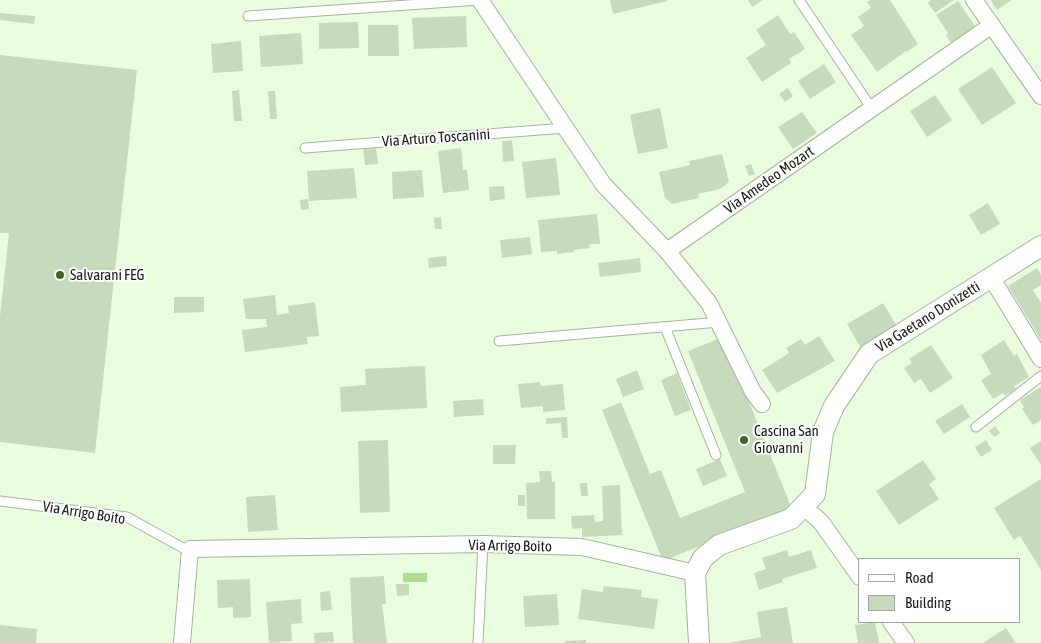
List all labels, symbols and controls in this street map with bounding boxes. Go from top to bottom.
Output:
street label: Via Arturo Toscanini [381,125,491,151]
street label: Via Amedeo Mozart [721,142,817,218]
place label: Salvarani FEG [70,266,144,284]
marker: Salvarani FEG [54,269,66,281]
street label: Via Gaetano Donizetti [873,278,983,356]
place label: Cascina San Giovanni [754,422,819,457]
marker: Cascina San Giovanni [738,434,750,446]
street label: Via Arrigo Boito [41,498,127,528]
street label: Via Arrigo Boito [468,536,552,556]
legend [858,558,1021,623]
text: Road [905,569,934,586]
text: Building [905,594,951,611]

